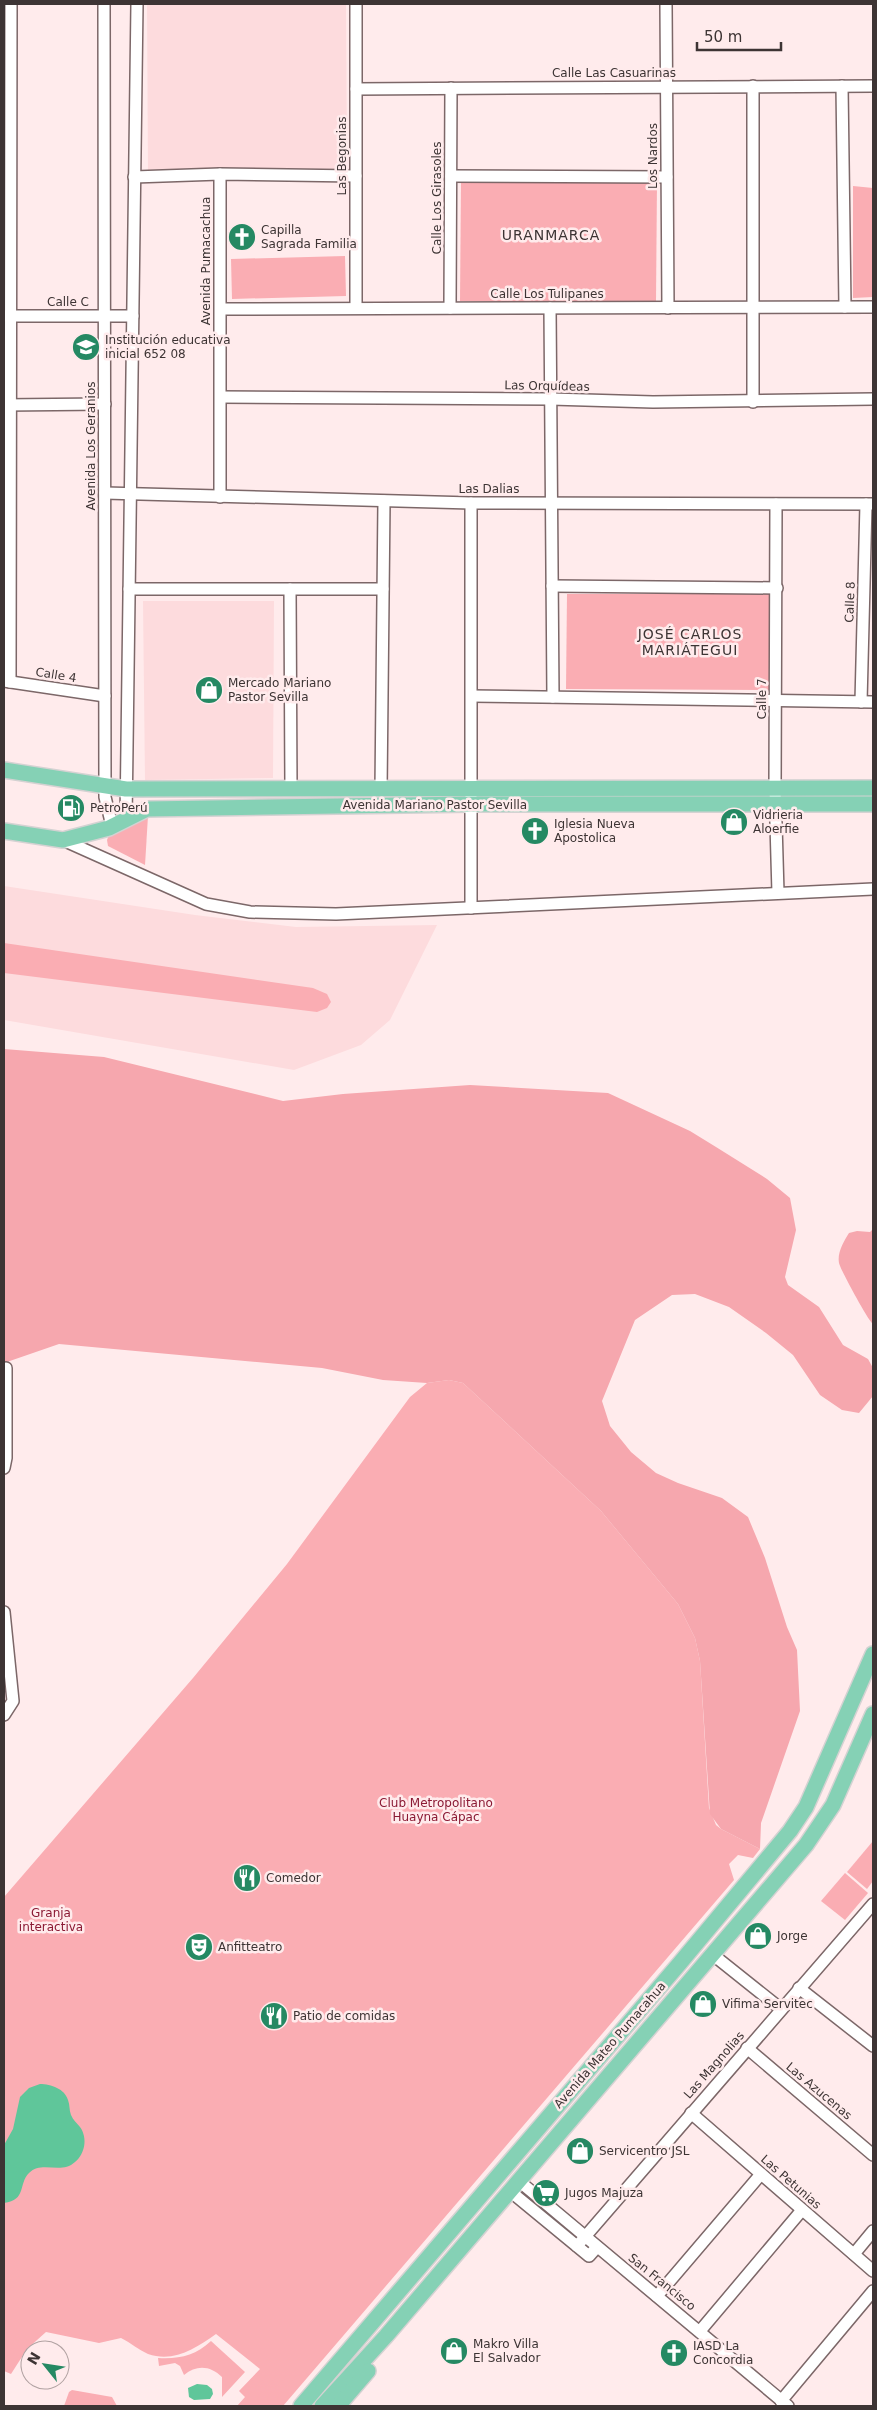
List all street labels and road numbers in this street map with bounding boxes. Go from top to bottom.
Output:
street label: Calle Las Casuarinas [552,66,676,80]
street label: Las Begonias [335,116,349,196]
street label: Los Nardos [646,123,660,189]
street label: Calle Los Girasoles [430,142,444,254]
street label: Avenida Pumacachua [199,197,213,325]
street label: Calle Los Tulipanes [490,287,604,301]
street label: Calle C [47,295,89,309]
street label: Las Orquídeas [504,378,590,394]
street label: Avenida Los Geranios [84,381,98,511]
street label: Las Dalias [459,482,519,496]
street label: Calle 8 [842,581,858,623]
street label: Calle 4 [35,665,77,685]
street label: Calle 7 [755,678,769,720]
street label: Avenida Mariano Pastor Sevilla [343,798,527,812]
street label: Avenida Mateo Pumacahua [551,1979,669,2111]
street label: Las Magnolias [681,2028,747,2102]
street label: Las Azucenas [783,2059,855,2123]
street label: Las Petunias [758,2152,824,2212]
street label: San Francisco [626,2251,698,2313]

